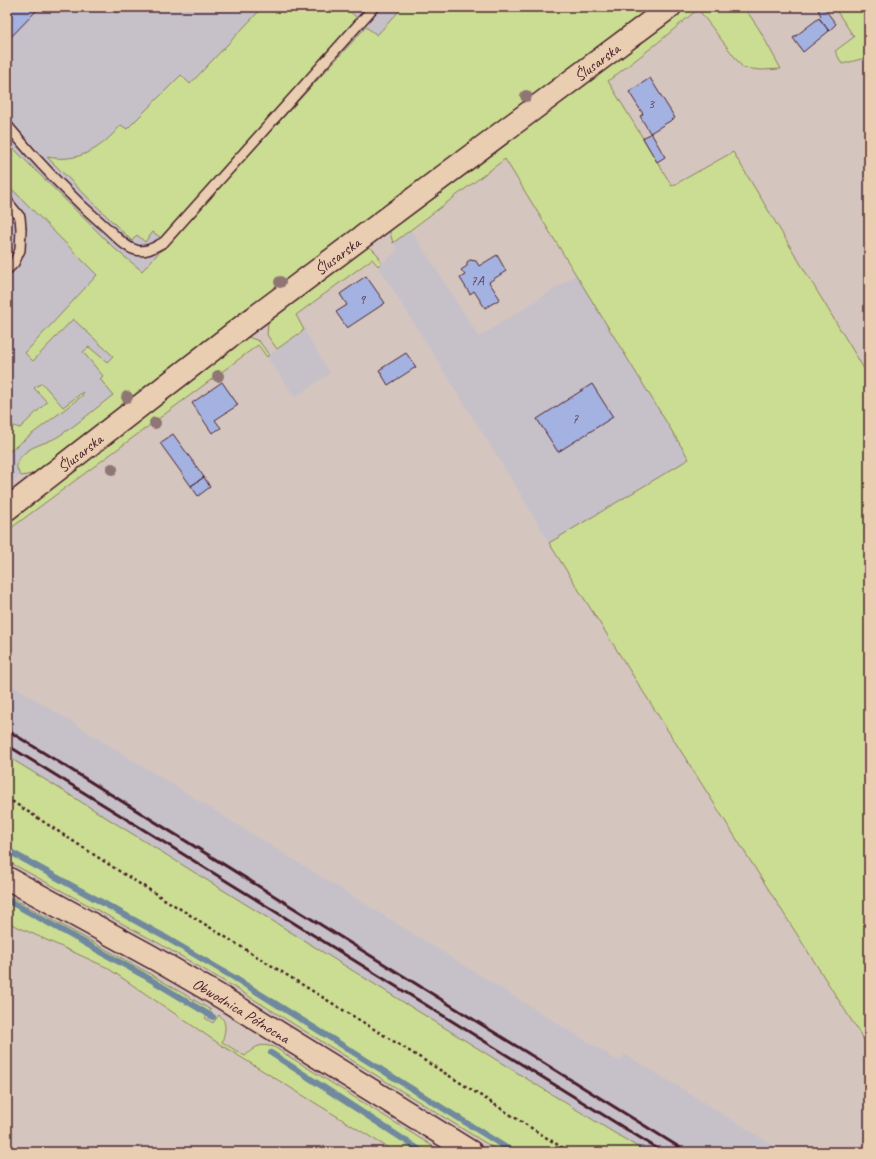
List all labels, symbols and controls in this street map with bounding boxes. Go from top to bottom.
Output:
street label: Ślusarska [570,38,625,86]
house number: 3 [648,95,656,112]
street label: Ślusarska [311,232,366,280]
house number: 7A [470,272,485,289]
house number: 9 [359,291,367,308]
house number: 7 [572,410,579,427]
street label: Ślusarska [54,429,108,477]
street label: Obwodnica Północna [189,974,294,1049]

